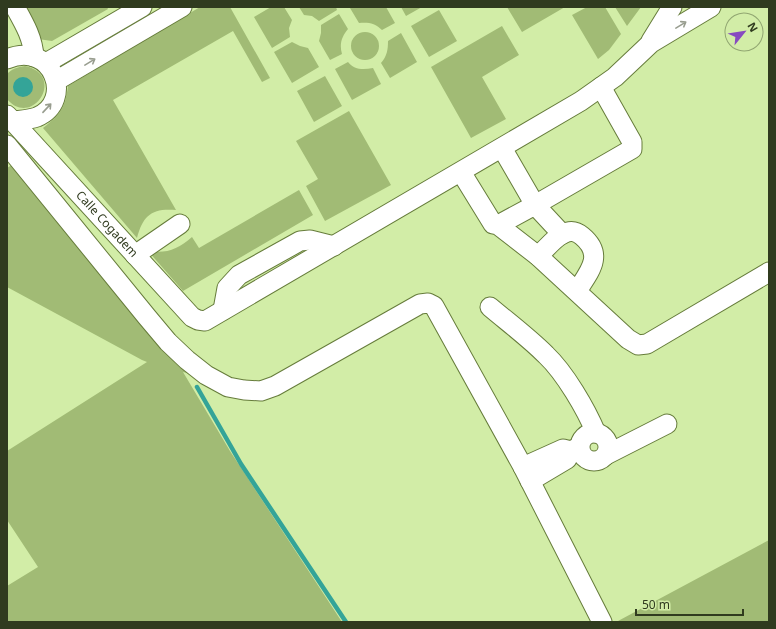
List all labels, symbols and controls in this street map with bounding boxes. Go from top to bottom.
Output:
north arrow [724,12,764,52]
text: N [744,19,762,34]
one-way arrow [675,20,687,28]
one-way arrow [84,57,96,65]
one-way arrow [43,103,52,113]
street label: Calle Cogadem [72,187,142,261]
scale bar [636,591,743,617]
text: 50 m [642,596,670,613]

